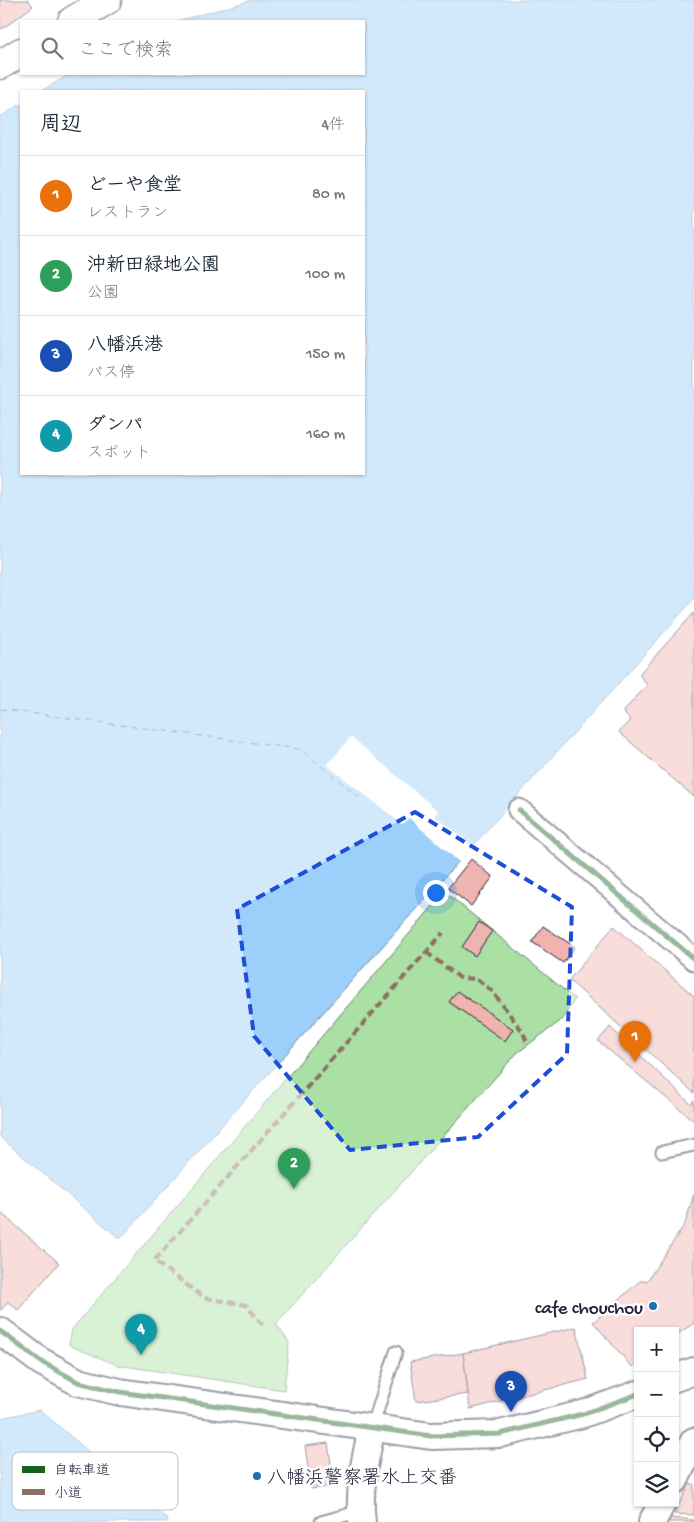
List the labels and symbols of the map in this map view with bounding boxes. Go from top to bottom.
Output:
your location [423,880,449,906]
pin: 1 [619,1021,651,1062]
pin: 2 [278,1148,310,1189]
place label: cafe chouchou [535,1298,643,1321]
marker: cafe chouchou [647,1300,659,1312]
pin: 4 [125,1314,157,1355]
pin: 3 [495,1371,527,1412]
legend [12,1452,178,1510]
text: 自転車道 [54,1463,110,1480]
place label: 八幡浜警察署水上交番 [267,1467,457,1491]
marker: 八幡浜警察署水上交番 [251,1470,263,1482]
text: 小道 [54,1486,82,1503]

